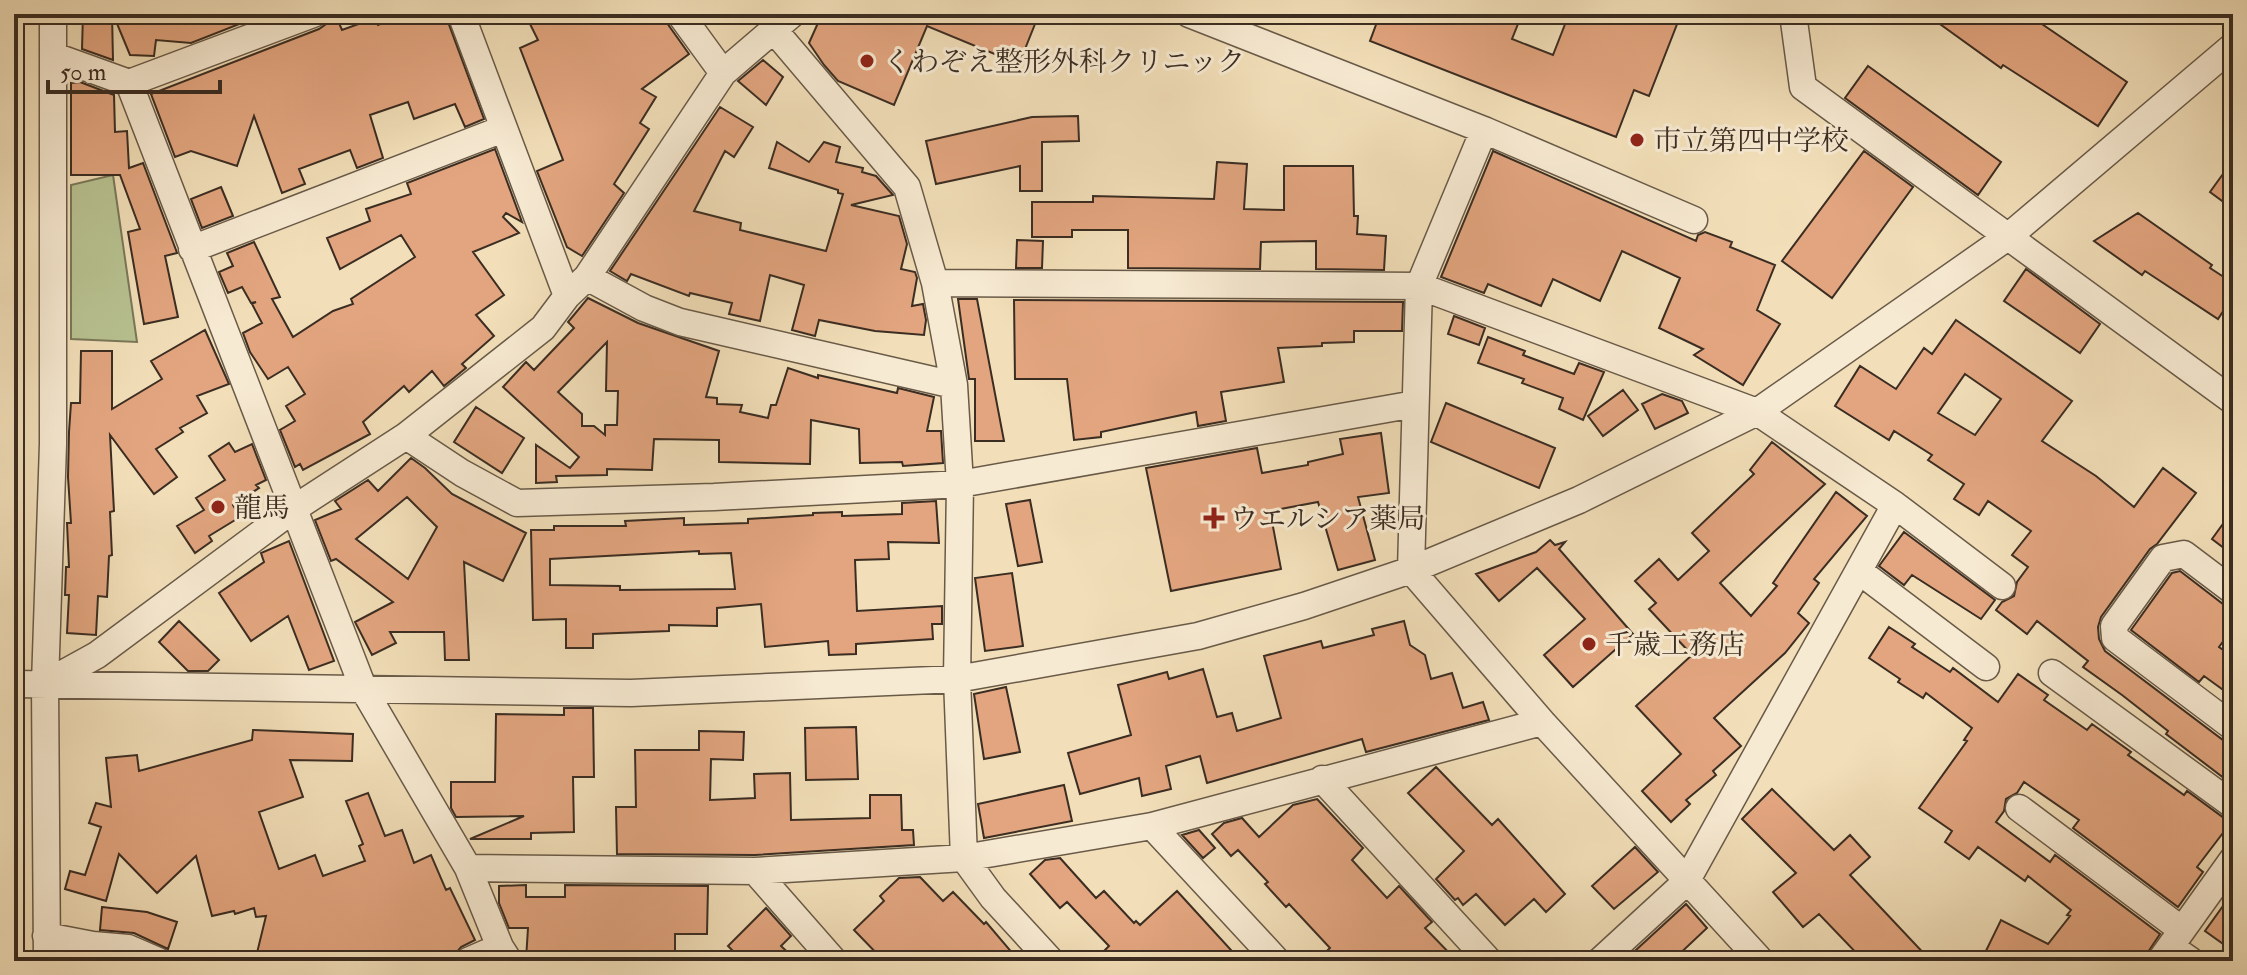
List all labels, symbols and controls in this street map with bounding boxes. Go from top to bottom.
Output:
scale bar [48,44,220,94]
place label: くわぞえ整形外科クリニック [883,45,1245,80]
marker: くわぞえ整形外科クリニック [858,52,876,70]
text: 50 m [60,57,107,88]
place label: 市立第四中学校 [1653,124,1849,159]
marker: 市立第四中学校 [1628,131,1646,149]
place label: 龍馬 [234,491,290,526]
marker: 龍馬 [209,498,227,516]
place label: ウエルシア薬局 [1230,502,1425,537]
marker: ウエルシア薬局 [1205,509,1223,527]
place label: 千歳工務店 [1605,628,1745,663]
marker: 千歳工務店 [1580,635,1598,653]

